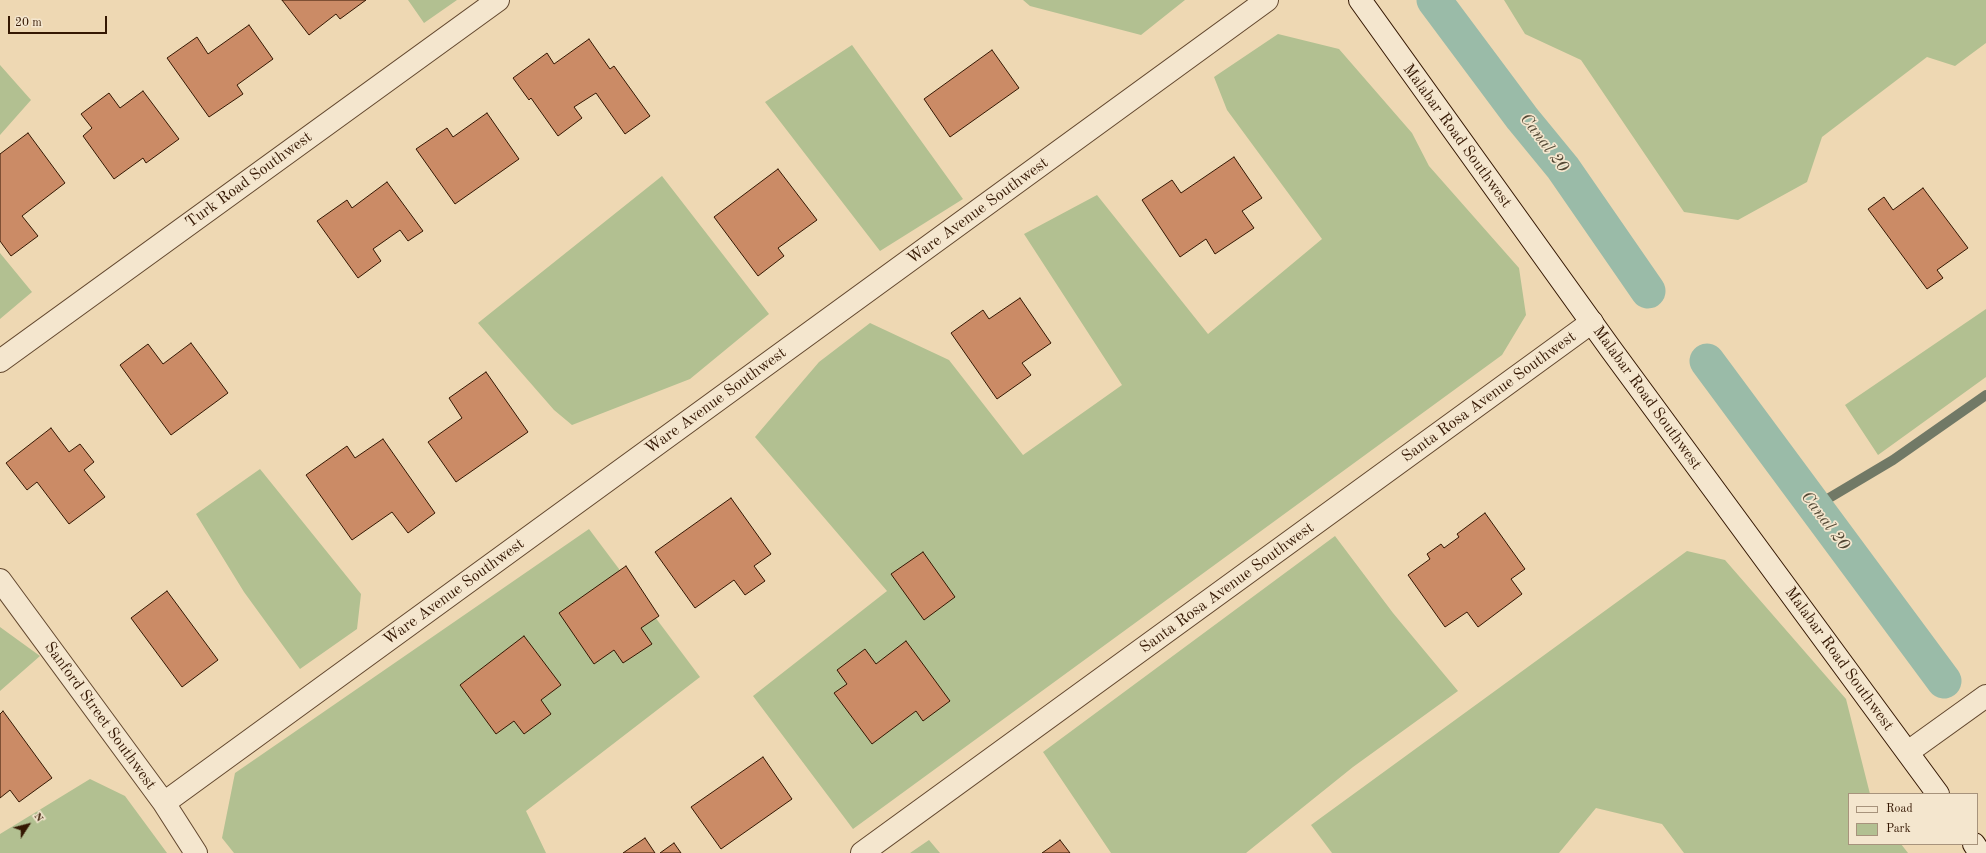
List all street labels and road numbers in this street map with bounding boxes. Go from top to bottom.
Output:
street label: Malabar Road Southwest [1398,60,1516,212]
street label: Turk Road Southwest [182,128,316,232]
street label: Ware Avenue Southwest [904,153,1052,269]
street label: Malabar Road Southwest [1588,322,1706,474]
street label: Santa Rosa Avenue Southwest [1398,327,1580,467]
street label: Ware Avenue Southwest [642,343,790,459]
street label: Santa Rosa Avenue Southwest [1136,518,1318,658]
street label: Ware Avenue Southwest [380,534,528,650]
street label: Malabar Road Southwest [1780,583,1898,735]
street label: Sanford Street Southwest [40,638,160,794]

